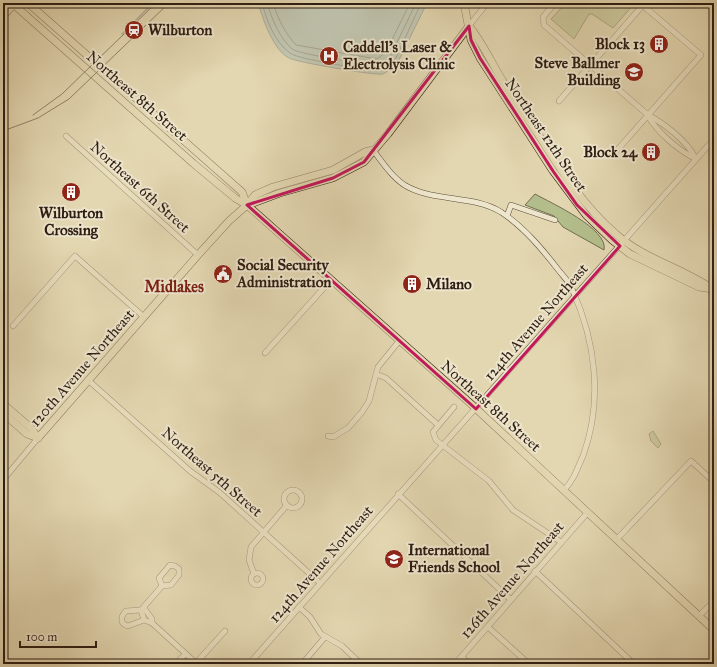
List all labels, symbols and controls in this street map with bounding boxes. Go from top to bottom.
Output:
station icon: Wilburton [123,19,145,41]
place label: Wilburton [148,21,213,39]
building icon: Block 13 [648,33,670,55]
place label: Block 13 [595,35,645,54]
place label: Caddell’s Laser & Electrolysis Clinic [343,38,456,74]
hospital icon: Caddell’s Laser & Electrolysis Clinic [318,45,340,67]
street label: Northeast 8th Street [83,47,192,145]
place label: Steve Ballmer Building [535,54,621,90]
school or university icon: Steve Ballmer Building [623,61,645,83]
street label: Northeast 12th Street [501,75,591,196]
street label: Northeast 6th Street [87,138,194,237]
building icon: Block 24 [640,141,662,163]
place label: Block 24 [583,143,638,162]
building icon: Wilburton Crossing [60,181,82,203]
place label: Wilburton Crossing [39,204,104,240]
place label: Social Security Administration [236,256,332,291]
street label: 124th Avenue Northeast [480,259,592,384]
public building icon: Social Security Administration [212,263,234,285]
building icon: Milano [401,273,423,295]
place label: Milano [426,275,472,293]
district label: Midlakes [144,277,204,296]
street label: 120th Avenue Northeast [26,305,138,430]
street label: Northeast 8th Street [437,356,545,456]
street label: Northeast 5th Street [158,424,266,521]
street label: 124th Avenue Northeast [265,501,377,626]
street label: 126th Avenue Northeast [456,517,568,642]
place label: International Friends School [408,541,501,576]
school or university icon: International Friends School [383,548,405,570]
scale bar [20,623,96,649]
text: 100 m [26,630,57,644]

